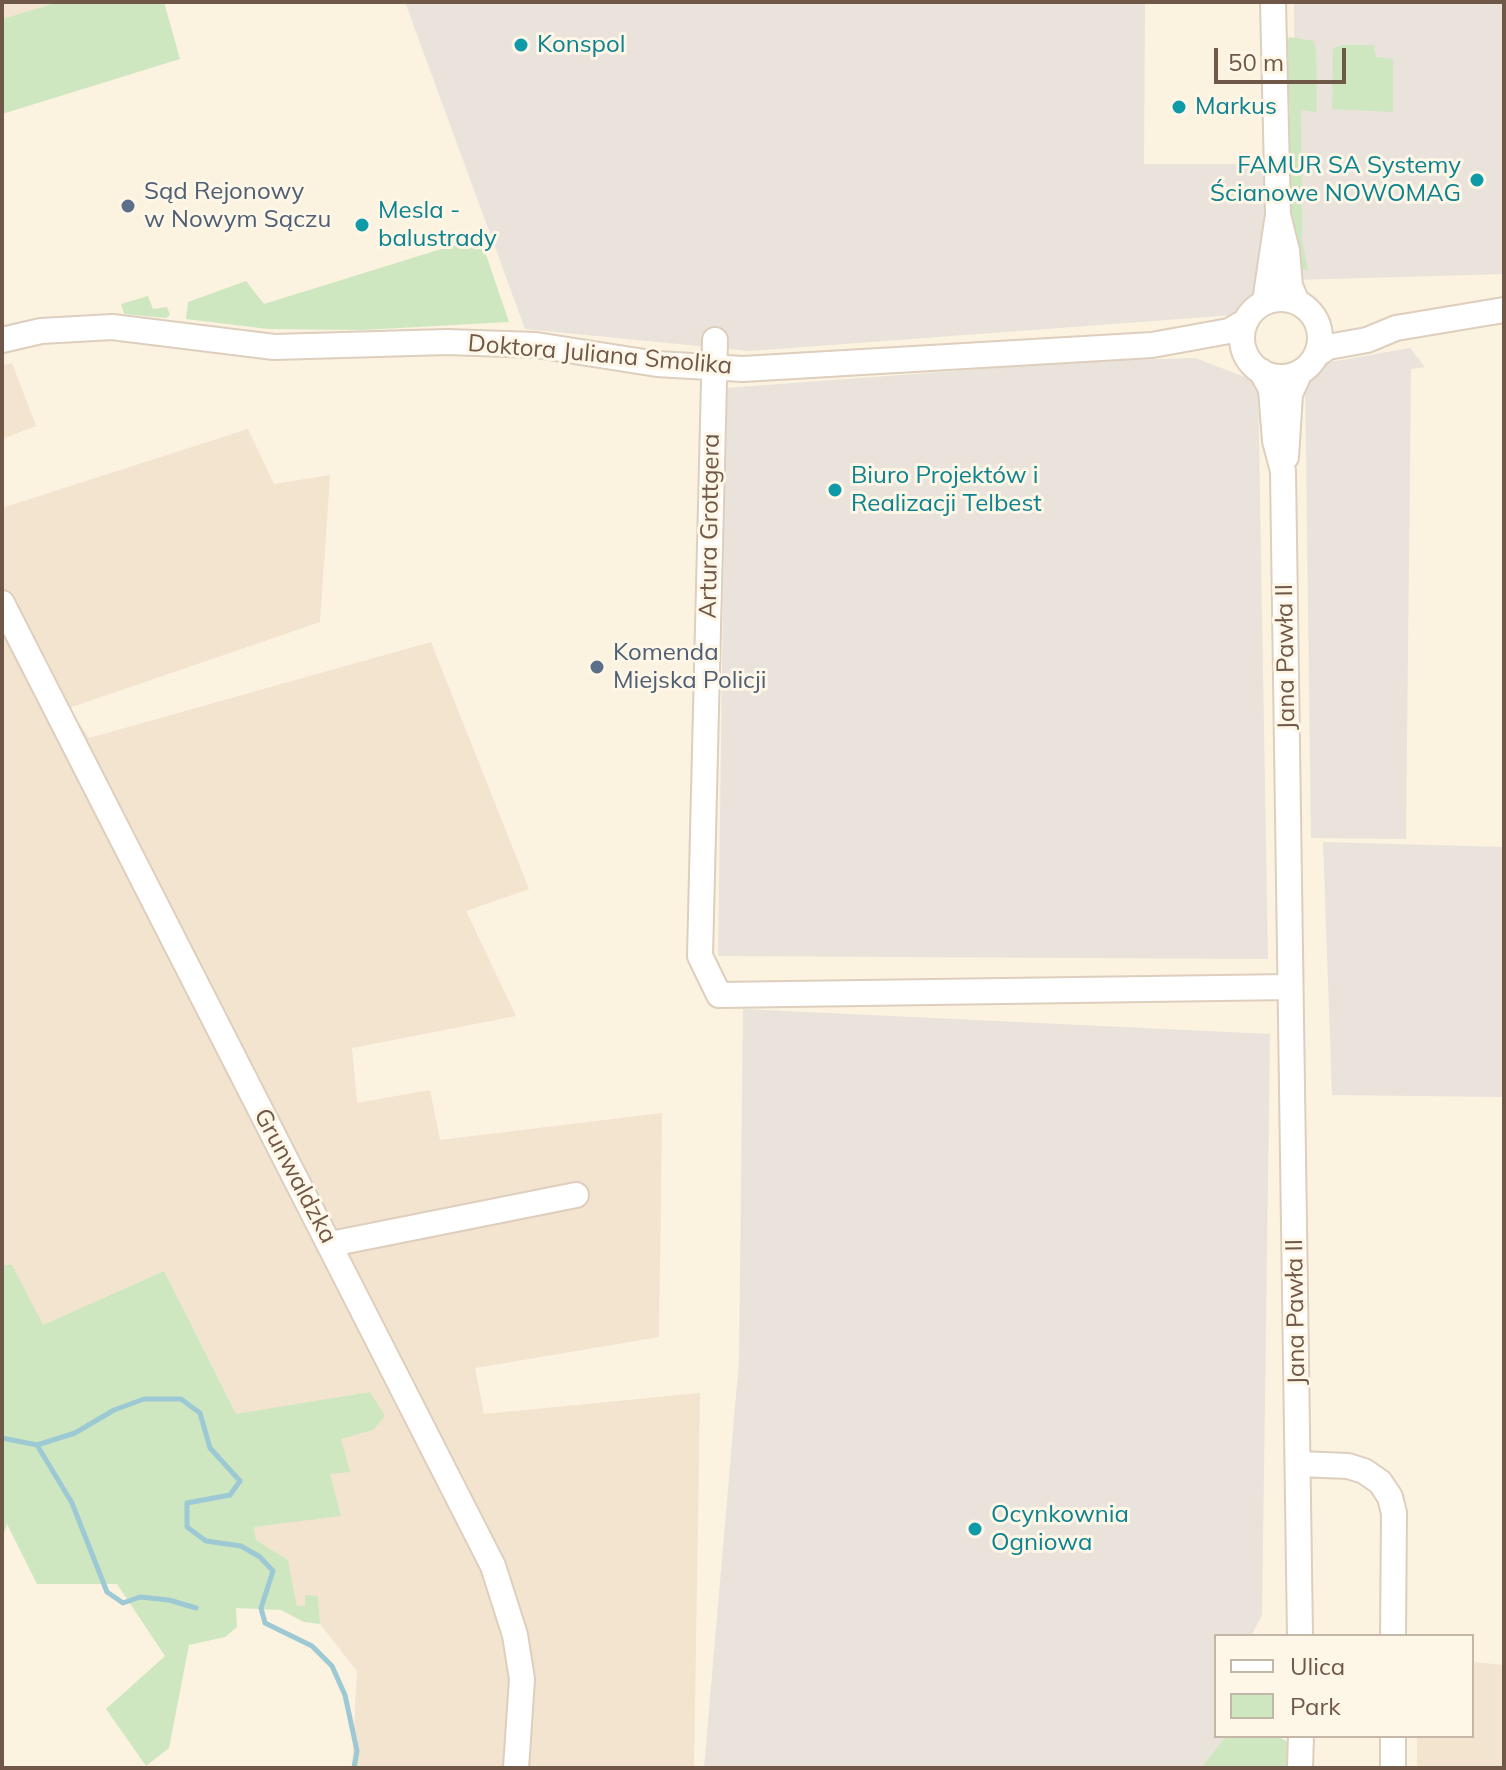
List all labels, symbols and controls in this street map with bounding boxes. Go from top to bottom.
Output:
place label: Konspol [537,31,625,59]
scale bar [1218,32,1350,82]
marker: Konspol [512,36,530,54]
text: 50 m [1228,47,1284,77]
place label: Markus [1195,93,1277,121]
marker: Markus [1170,98,1188,116]
place label: FAMUR SA Systemy Ścianowe NOWOMAG [1210,152,1461,208]
marker: FAMUR SA Systemy Ścianowe NOWOMAG [1468,171,1486,189]
place label: Sąd Rejonowy w Nowym Sączu [144,178,331,234]
marker: Sąd Rejonowy w Nowym Sączu [119,197,137,215]
place label: Mesla - balustrady [378,197,497,253]
marker: Mesla - balustrady [353,216,371,234]
street label: Doktora Juliana Smolika [467,329,733,381]
street label: Artura Grottgera [694,433,726,619]
place label: Biuro Projektów i Realizacji Telbest [851,462,1042,518]
marker: Biuro Projektów i Realizacji Telbest [826,481,844,499]
street label: Jana Pawła II [1270,584,1302,730]
place label: Komenda Miejska Policji [613,639,766,695]
marker: Komenda Miejska Policji [588,658,606,676]
street label: Grunwaldzka [247,1104,343,1248]
street label: Jana Pawła II [1280,1239,1312,1385]
place label: Ocynkownia Ogniowa [991,1501,1129,1557]
marker: Ocynkownia Ogniowa [966,1520,984,1538]
legend [1214,1634,1474,1738]
text: Ulica [1290,1651,1345,1681]
text: Park [1290,1691,1341,1721]

